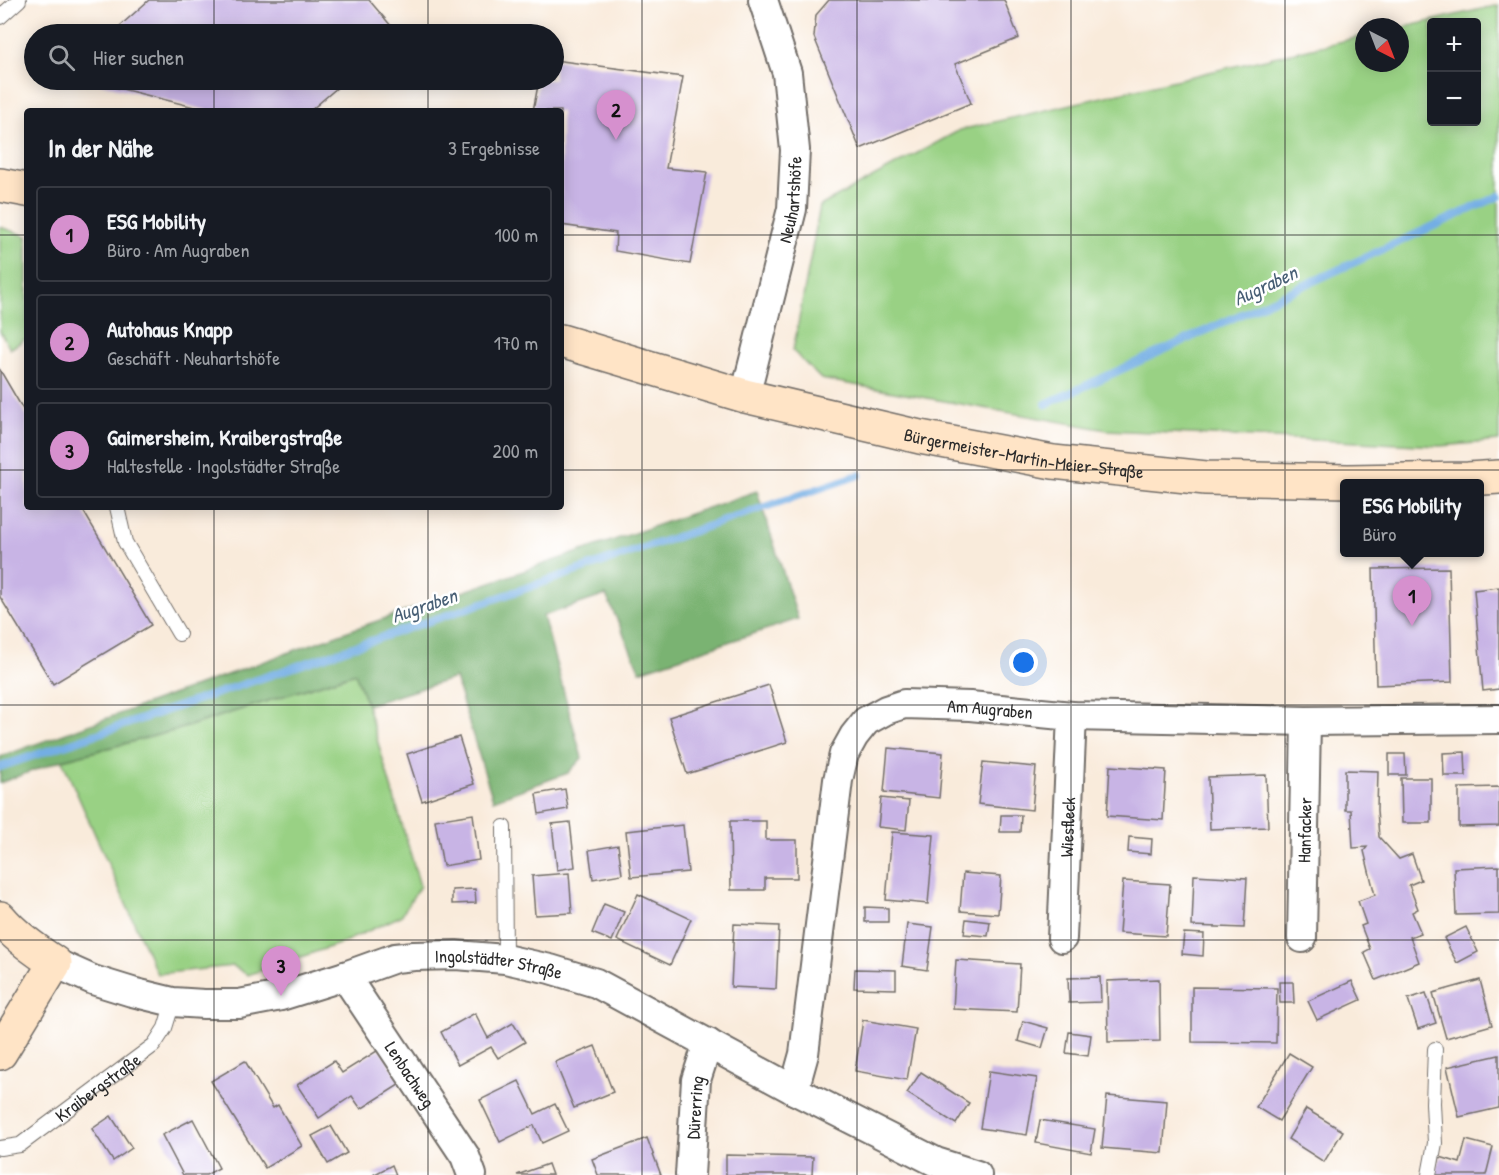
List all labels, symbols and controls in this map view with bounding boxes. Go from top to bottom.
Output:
north arrow [1355,18,1409,72]
map controls [1427,18,1481,126]
button: + [1427,18,1481,72]
search box [24,24,564,90]
icon: search [45,41,78,74]
text: Hier suchen [93,42,184,72]
button: − [1427,72,1481,126]
pin: 2 [596,90,636,140]
text: In der Nähe [48,130,154,165]
text: 3 Ergebnisse [448,134,540,161]
street label: Neuhartshöfe [771,156,807,245]
text: ESG Mobility [107,206,206,236]
text: 1 [66,221,73,248]
text: 100 m [495,221,538,248]
text: Büro · Am Augraben [107,236,250,263]
water label: Augraben [1229,258,1303,312]
text: Autohaus Knapp [107,314,232,344]
text: 2 [65,329,74,356]
text: 170 m [494,329,538,356]
text: Geschäft · Neuhartshöfe [107,344,280,371]
street label: Bürgermeister-Martin-Meier-Straße [902,421,1145,484]
text: Gaimersheim, Kraibergstraße [107,422,342,452]
text: 3 [65,437,74,464]
text: 200 m [493,437,538,464]
text: Haltestelle · Ingolstädter Straße [107,452,340,479]
popup [1340,479,1484,557]
text: ESG Mobility [1362,490,1462,520]
text: Büro [1362,520,1396,547]
pin: 1 [1392,576,1432,626]
water label: Augraben [388,581,462,630]
your location [1009,648,1038,677]
street label: Am Augraben [947,693,1034,725]
street label: Wiesfleck [1053,796,1081,858]
street label: Hanfacker [1291,797,1317,863]
street label: Ingolstädter Straße [434,942,566,985]
pin: 3 [262,946,300,996]
street label: Lenbachweg [379,1036,442,1112]
street label: Kraibergstraße [50,1047,145,1127]
street label: Dürerring [680,1072,709,1140]

